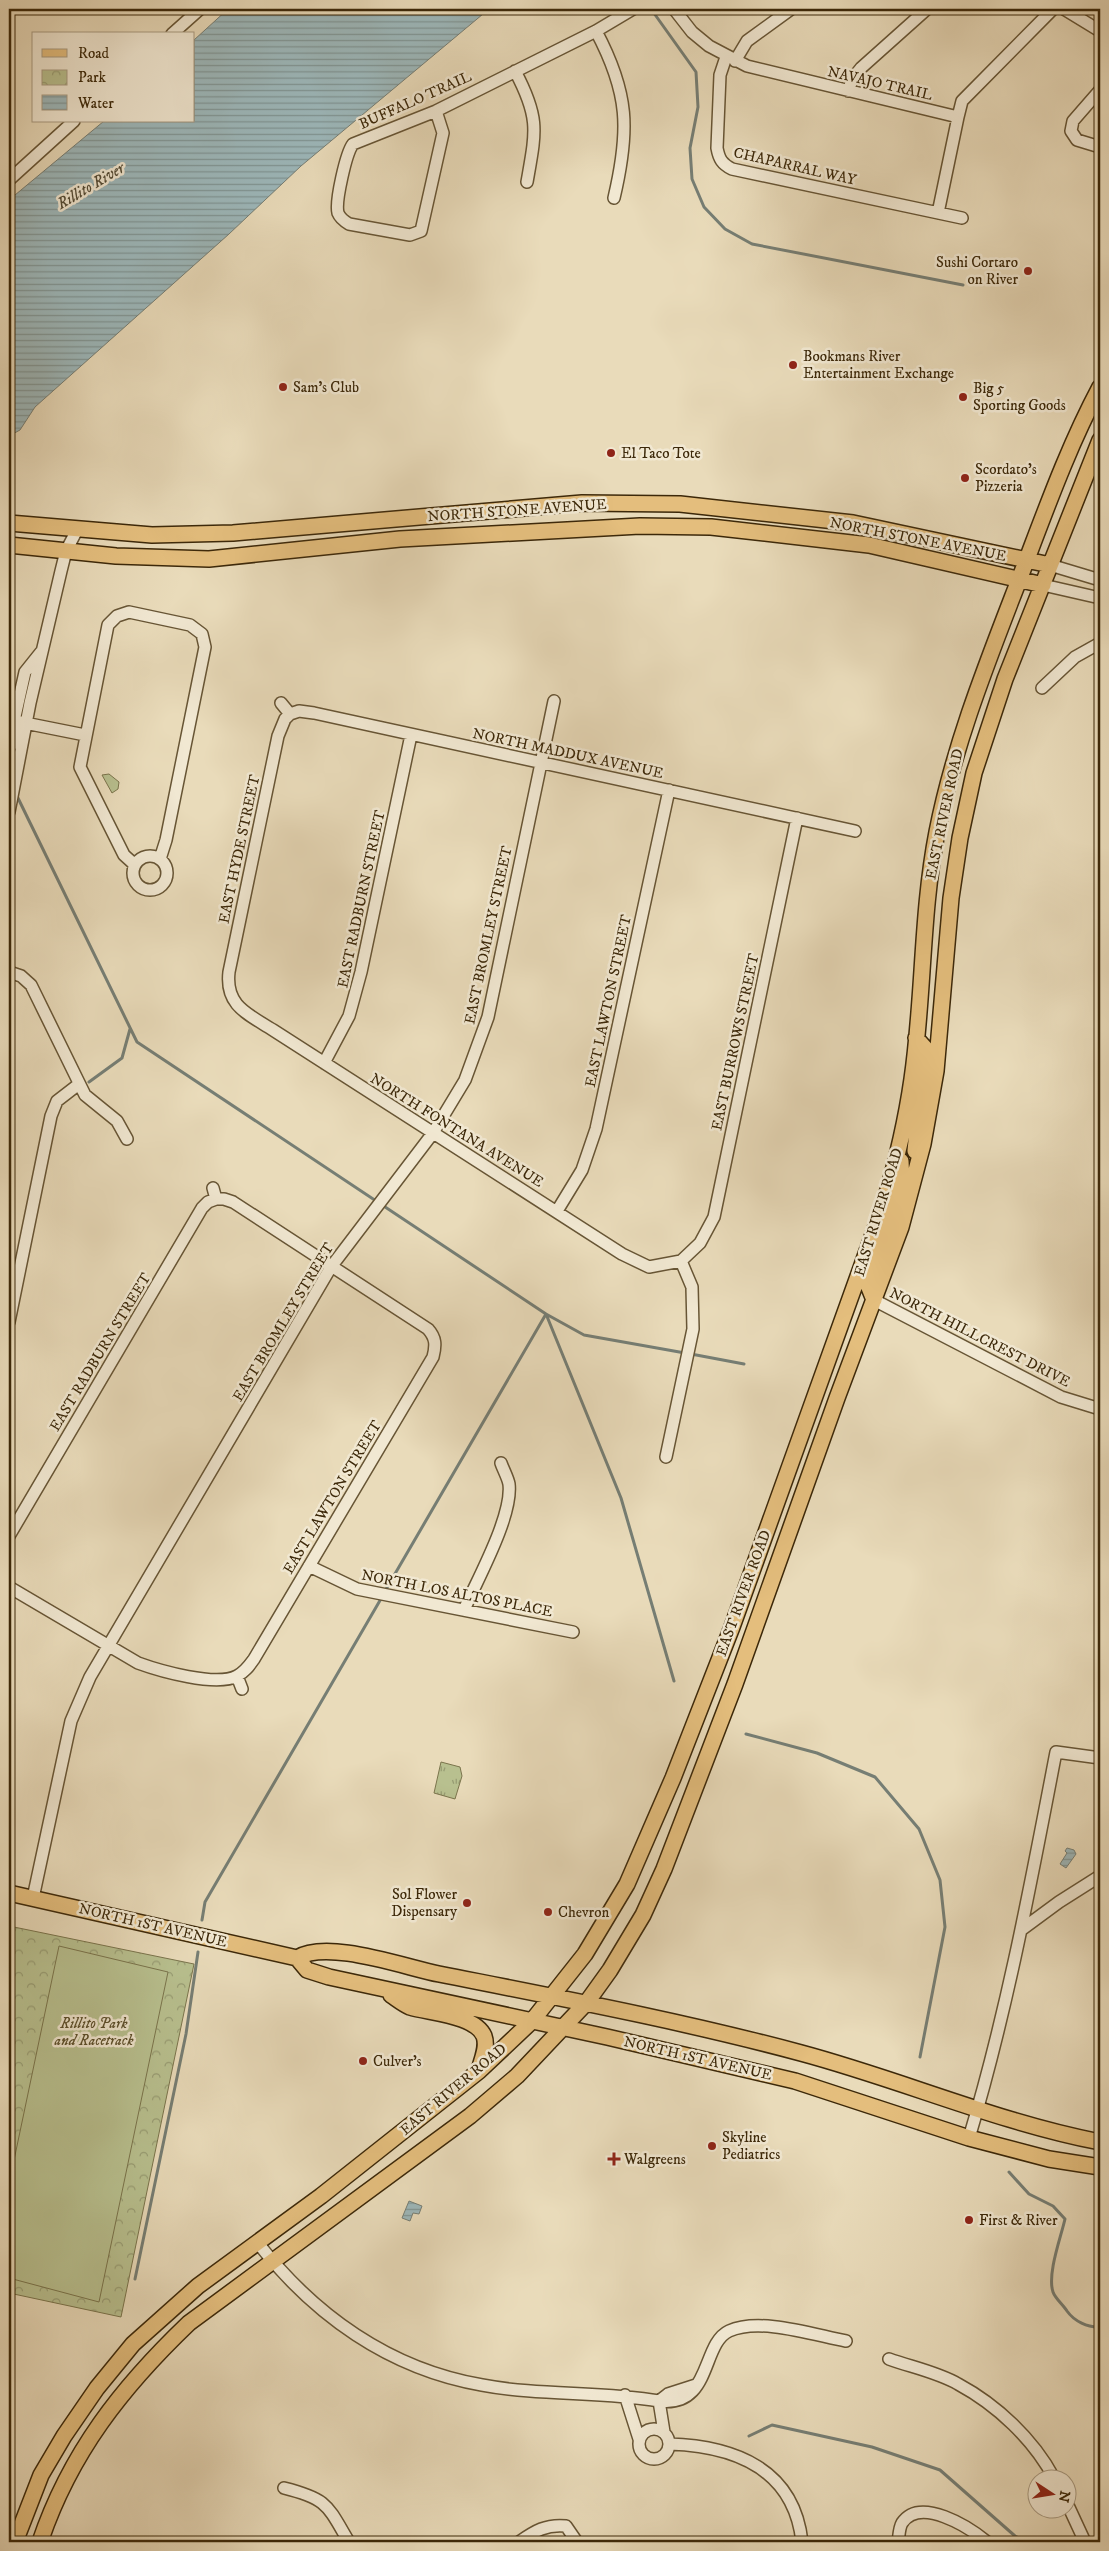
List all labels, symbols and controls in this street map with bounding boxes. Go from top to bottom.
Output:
legend [32,32,195,122]
text: Road [78,44,110,63]
street label: NAVAJO TRAIL [826,62,934,105]
street label: BUFFALO TRAIL [356,67,475,134]
text: Park [78,68,107,87]
text: Water [77,94,114,113]
street label: CHAPARRAL WAY [732,143,859,190]
water label: Rillito River [52,157,129,214]
place label: Sushi Cortaro on River [936,253,1018,289]
marker: Sushi Cortaro on River [1022,265,1034,277]
place label: Bookmans River Entertainment Exchange [803,347,954,383]
marker: Bookmans River Entertainment Exchange [787,359,799,371]
place label: Sam's Club [293,378,359,397]
place label: Big 5 Sporting Goods [973,379,1066,415]
marker: Sam's Club [277,381,289,393]
marker: Big 5 Sporting Goods [957,391,969,403]
place label: El Taco Tote [621,444,701,463]
marker: El Taco Tote [605,447,617,459]
place label: Scordato's Pizzeria [975,460,1037,496]
marker: Scordato's Pizzeria [959,472,971,484]
street label: NORTH STONE AVENUE [427,495,608,526]
street label: NORTH STONE AVENUE [828,513,1008,566]
street label: NORTH MADDUX AVENUE [471,724,665,783]
street label: EAST RIVER ROAD [921,747,968,881]
street label: EAST HYDE STREET [214,772,265,925]
street label: EAST RADBURN STREET [333,808,390,990]
street label: EAST BROMLEY STREET [460,844,517,1026]
street label: EAST LAWTON STREET [581,912,636,1089]
street label: EAST BURROWS STREET [707,951,764,1132]
street label: NORTH FONTANA AVENUE [367,1069,547,1192]
street label: EAST RIVER ROAD [850,1146,907,1279]
street label: EAST BROMLEY STREET [228,1239,339,1405]
street label: EAST RADBURN STREET [46,1269,156,1435]
street label: NORTH HILLCREST DRIVE [886,1283,1074,1392]
street label: EAST LAWTON STREET [279,1416,386,1578]
street label: EAST RIVER ROAD [712,1527,775,1659]
street label: NORTH LOS ALTOS PLACE [360,1566,555,1621]
place label: Sol Flower Dispensary [391,1885,458,1921]
marker: Sol Flower Dispensary [461,1897,473,1909]
street label: NORTH 1ST AVENUE [77,1899,229,1952]
place label: Chevron [558,1903,609,1922]
marker: Chevron [542,1906,554,1918]
park label: Rillito Park and Racetrack [54,2014,134,2050]
street label: NORTH 1ST AVENUE [622,2032,774,2085]
street label: EAST RIVER ROAD [396,2039,510,2139]
place label: Culver's [373,2052,422,2071]
marker: Culver's [357,2055,369,2067]
place label: Skyline Pediatrics [722,2128,780,2164]
marker: Skyline Pediatrics [706,2140,718,2152]
place label: Walgreens [623,2150,686,2169]
marker: Walgreens [608,2153,620,2165]
place label: First & River [979,2211,1058,2230]
marker: First & River [963,2214,975,2226]
north arrow [1026,2468,1076,2518]
text: N [1054,2489,1074,2504]

